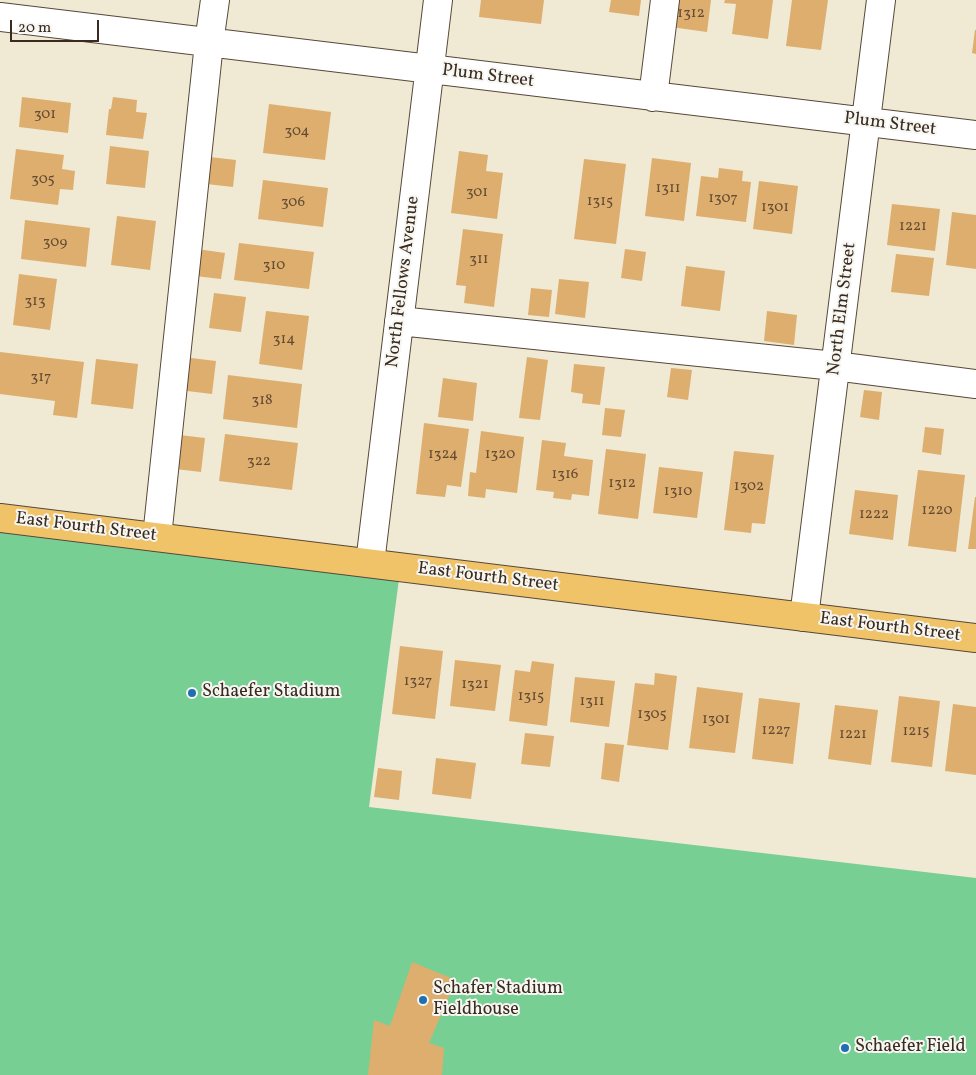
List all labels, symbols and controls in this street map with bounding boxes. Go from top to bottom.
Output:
house number: 1312 [677,5,705,23]
scale bar [12,10,101,42]
text: 20 m [18,18,51,39]
street label: Plum Street [441,61,535,93]
house number: 301 [34,106,56,124]
street label: Plum Street [843,109,937,141]
house number: 304 [285,123,309,141]
house number: 305 [31,171,55,189]
house number: 1311 [655,180,681,198]
house number: 301 [466,184,488,202]
house number: 1307 [708,190,738,208]
house number: 1315 [587,193,613,211]
house number: 306 [281,194,305,212]
street label: North Fellows Avenue [383,195,425,369]
house number: 1301 [761,199,789,217]
house number: 1221 [899,218,927,236]
house number: 309 [43,234,67,252]
street label: North Elm Street [824,241,862,377]
house number: 311 [469,251,489,269]
house number: 310 [263,257,285,275]
house number: 313 [24,293,46,311]
house number: 314 [273,331,295,349]
house number: 317 [31,369,51,387]
house number: 318 [251,392,273,410]
house number: 1324 [428,446,458,464]
house number: 1320 [485,446,515,464]
house number: 322 [247,453,271,471]
house number: 1316 [552,466,578,484]
house number: 1312 [608,475,636,493]
house number: 1302 [734,478,764,496]
house number: 1310 [664,483,692,501]
house number: 1220 [922,502,952,520]
house number: 1222 [859,506,889,524]
street label: East Fourth Street [14,509,158,547]
street label: East Fourth Street [416,559,560,597]
street label: East Fourth Street [818,609,962,647]
house number: 1327 [404,673,432,691]
house number: 1321 [461,676,489,694]
place label: Schaefer Stadium [202,682,340,704]
marker: Schaefer Stadium [186,687,198,699]
house number: 1315 [518,688,544,706]
house number: 1311 [579,693,605,711]
house number: 1305 [637,706,667,724]
house number: 1301 [702,711,730,729]
house number: 1227 [762,722,790,740]
house number: 1215 [903,723,929,741]
house number: 1221 [839,726,867,744]
place label: Schafer Stadium Fieldhouse [433,979,563,1022]
marker: Schafer Stadium Fieldhouse [417,994,429,1006]
place label: Schaefer Field [855,1037,966,1059]
marker: Schaefer Field [839,1042,851,1054]

